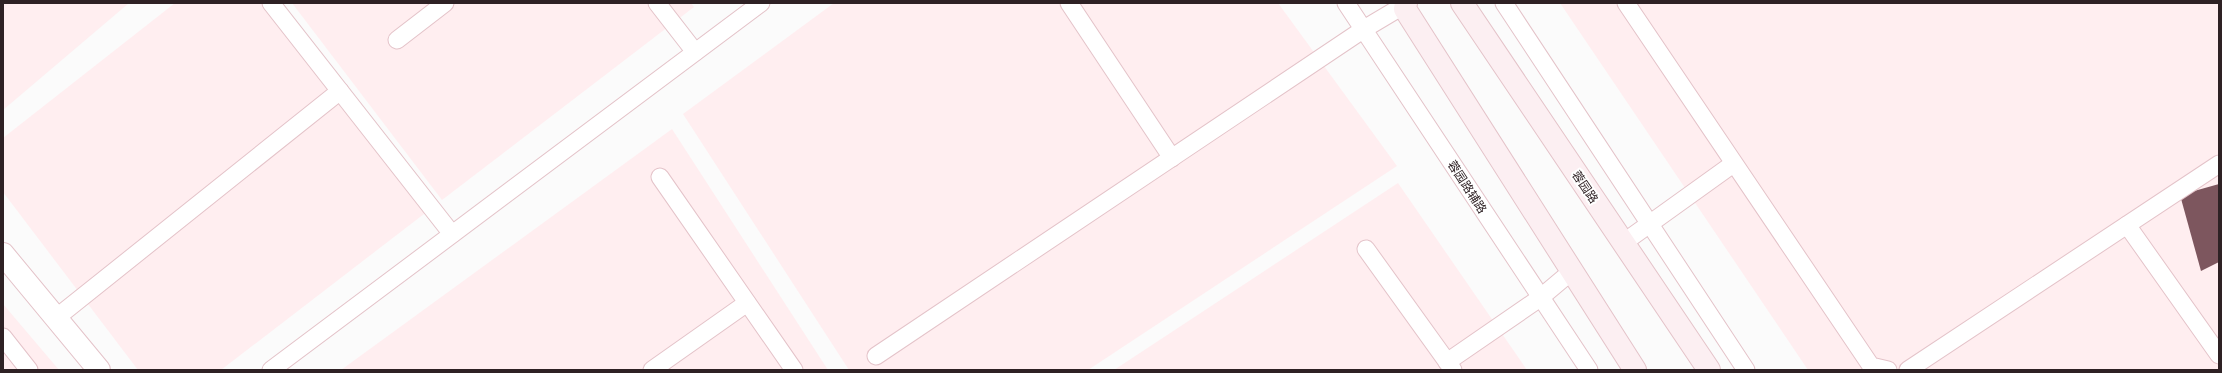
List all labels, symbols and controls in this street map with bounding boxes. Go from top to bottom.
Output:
street label: 蓉园路辅路 [1445,158,1489,216]
street label: 蓉园路 [1569,168,1601,206]

